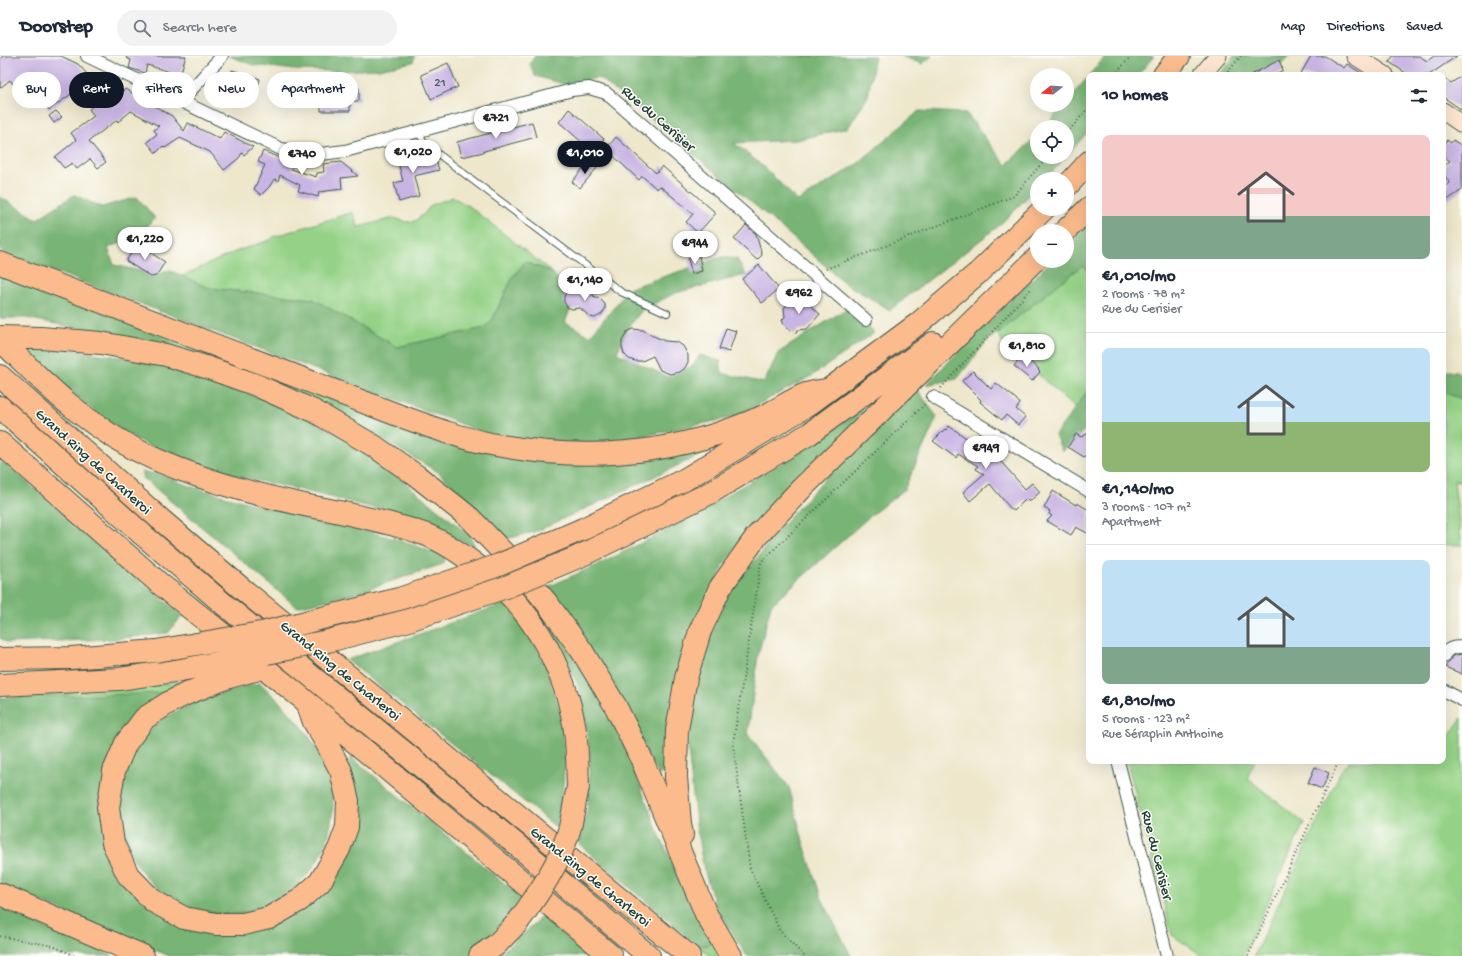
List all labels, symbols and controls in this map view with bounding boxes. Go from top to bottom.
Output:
search box [117,10,397,46]
text: Doorstep [20,16,93,39]
icon: search [131,17,153,39]
text: Search here [163,19,237,37]
text: Map [1281,19,1305,36]
text: Directions [1327,19,1384,36]
text: Saved [1406,19,1442,36]
north arrow [1030,68,1074,112]
map controls [1030,68,1074,268]
chip: Buy [12,72,61,108]
chip: Rent [69,72,124,108]
chip: Filters [132,72,196,108]
chip: New [204,72,259,108]
chip: Apartment [267,72,358,108]
house number: 21 [434,76,446,91]
street label: Rue du Cerisier [617,83,700,158]
icon: filters [1408,85,1430,107]
text: 10 homes [1102,86,1168,106]
pin: €721 [472,106,520,140]
text: €721 [483,111,509,126]
button: locate [1030,120,1074,164]
pin: €1,020 [380,140,446,174]
pin: €1,010 [552,141,618,175]
pin: €740 [278,142,326,176]
text: €1,020 [394,145,432,160]
text: €1,010 [566,146,604,161]
text: €740 [288,147,316,162]
icon: home [1230,161,1302,233]
button: + [1030,172,1074,216]
button: − [1030,224,1074,268]
pin: €1,220 [112,227,178,261]
pin: €944 [671,231,719,265]
text: €1,220 [126,232,164,247]
text: €944 [682,236,708,251]
text: €1,010/mo [1102,267,1175,287]
pin: €1,140 [552,268,618,302]
text: €1,140 [567,273,603,288]
pin: €962 [775,281,823,315]
text: €962 [785,286,813,301]
text: 2 rooms · 78 m² [1102,287,1185,302]
text: Rue du Cerisier [1102,302,1182,317]
pin: €1,810 [994,334,1060,368]
text: €1,810 [1009,339,1045,354]
icon: home [1230,374,1302,446]
street label: Grand Ring de Charleroi [31,406,154,519]
pin: €949 [962,436,1010,470]
text: €949 [973,441,999,456]
text: €1,140/mo [1102,480,1174,500]
text: 3 rooms · 107 m² [1102,500,1191,515]
text: Apartment [1102,515,1161,530]
icon: home [1230,586,1302,658]
street label: Grand Ring de Charleroi [276,617,404,726]
text: €1,810/mo [1102,692,1175,712]
text: 5 rooms · 123 m² [1102,712,1190,727]
text: Rue Séraphin Anthoine [1102,727,1223,742]
street label: Rue du Cerisier [1136,809,1176,904]
street label: Grand Ring de Charleroi [526,823,654,932]

